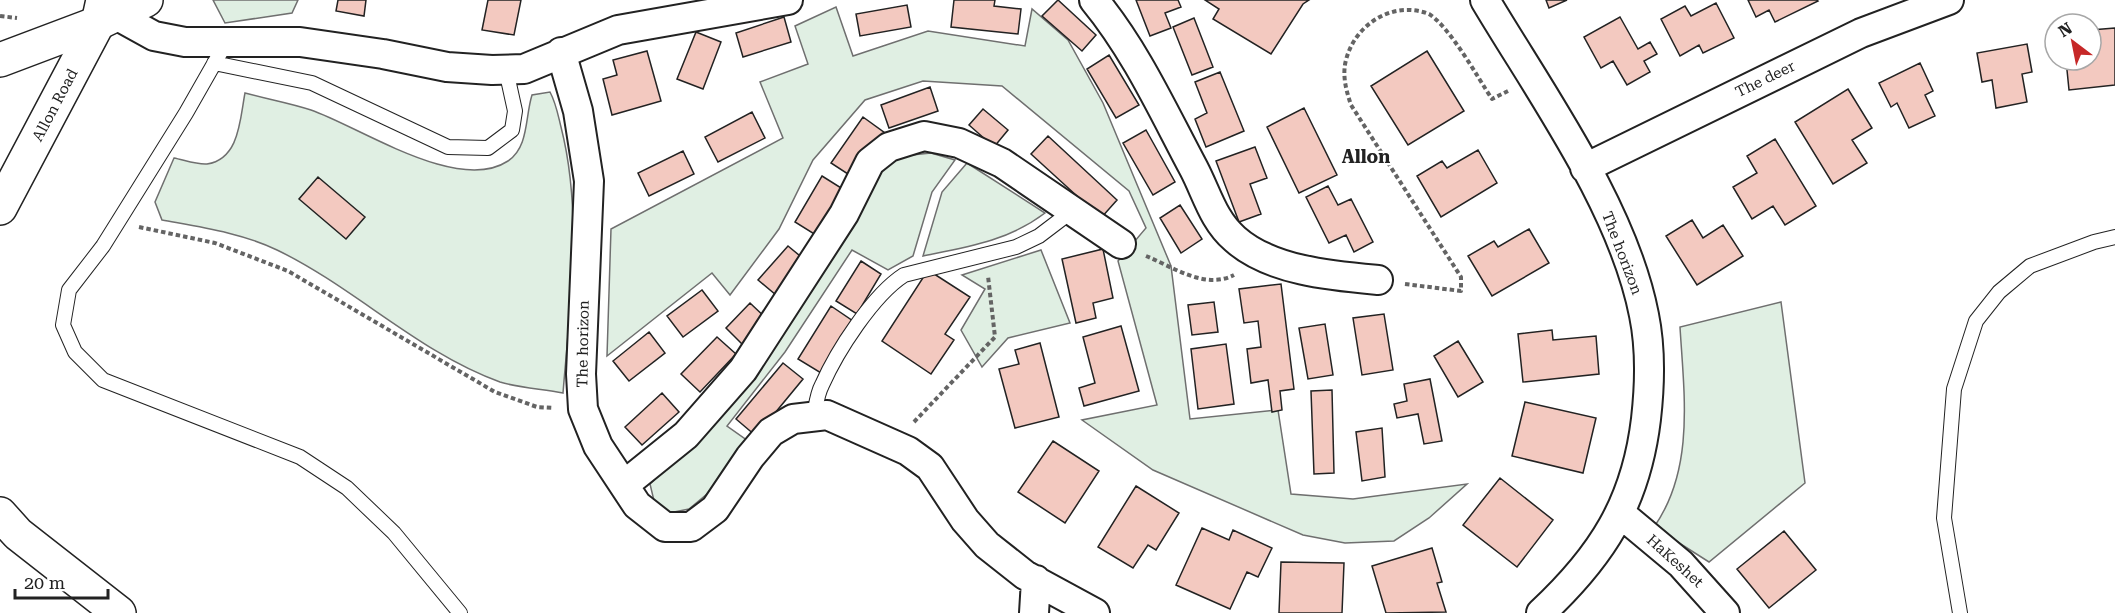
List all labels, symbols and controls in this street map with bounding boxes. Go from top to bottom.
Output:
north arrow [2043,12,2103,72]
text: N [2055,18,2076,41]
street label: The deer [1732,57,1798,101]
street label: Allon Road [28,65,82,144]
district label: Allon [1342,146,1390,167]
street label: The horizon [1598,209,1646,297]
street label: The horizon [573,300,593,388]
street label: HaKeshet [1643,531,1707,591]
scale bar [15,562,108,600]
text: 20 m [24,572,65,593]

